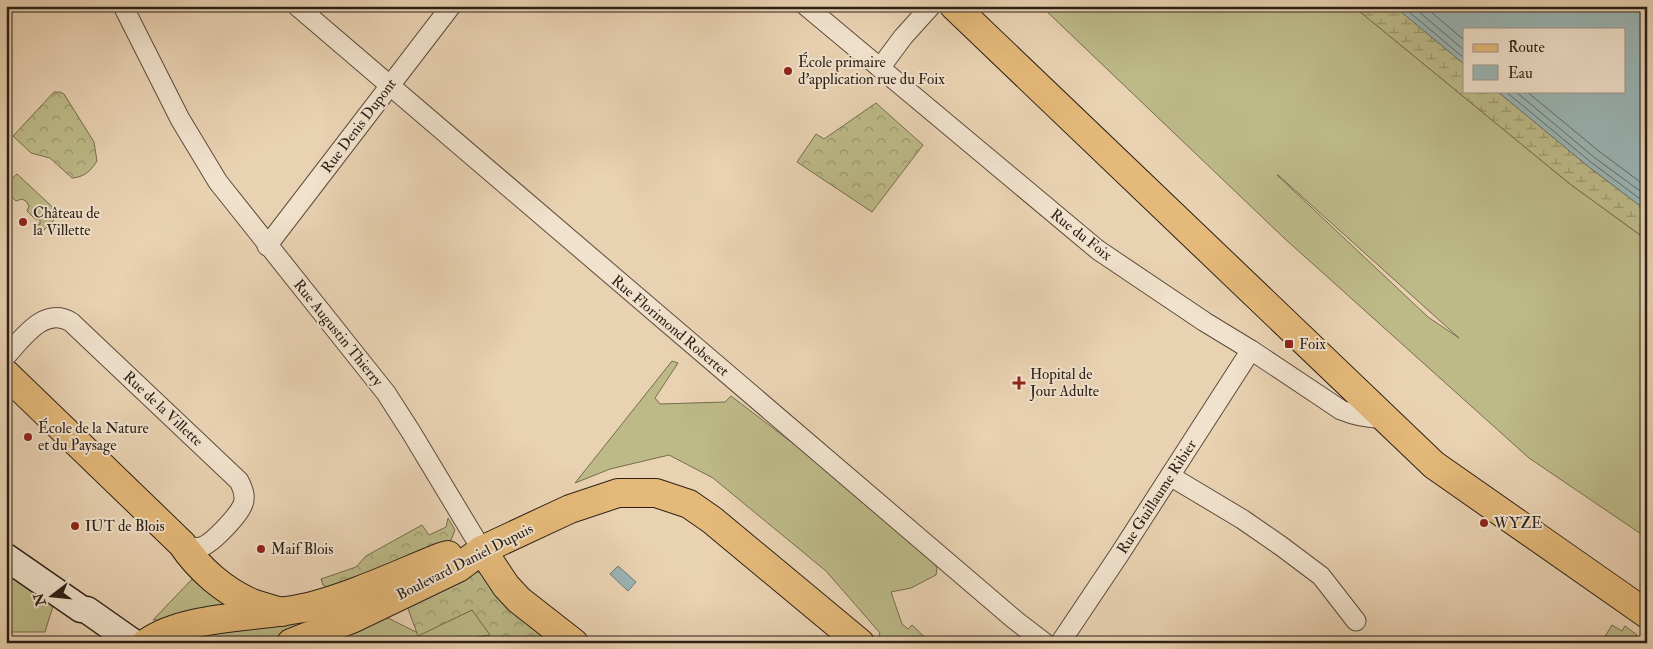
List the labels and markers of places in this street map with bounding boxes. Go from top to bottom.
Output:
place label: École primaire d'application rue du Foix [798,51,945,90]
marker: École primaire d'application rue du Foix [782,65,794,77]
place label: Château de la Villette [33,204,100,240]
marker: Château de la Villette [17,216,29,228]
place label: Foix [1299,335,1326,354]
marker: Foix [1283,338,1295,350]
place label: Hopital de Jour Adulte [1029,365,1099,402]
marker: Hopital de Jour Adulte [1012,376,1026,390]
place label: École de la Nature et du Paysage [38,417,149,455]
marker: École de la Nature et du Paysage [22,431,34,443]
place label: WYZE [1493,514,1542,533]
place label: IUT de Blois [85,517,165,536]
marker: WYZE [1478,517,1490,529]
marker: IUT de Blois [69,520,81,532]
place label: Maif Blois [271,540,333,559]
marker: Maif Blois [255,543,267,555]

